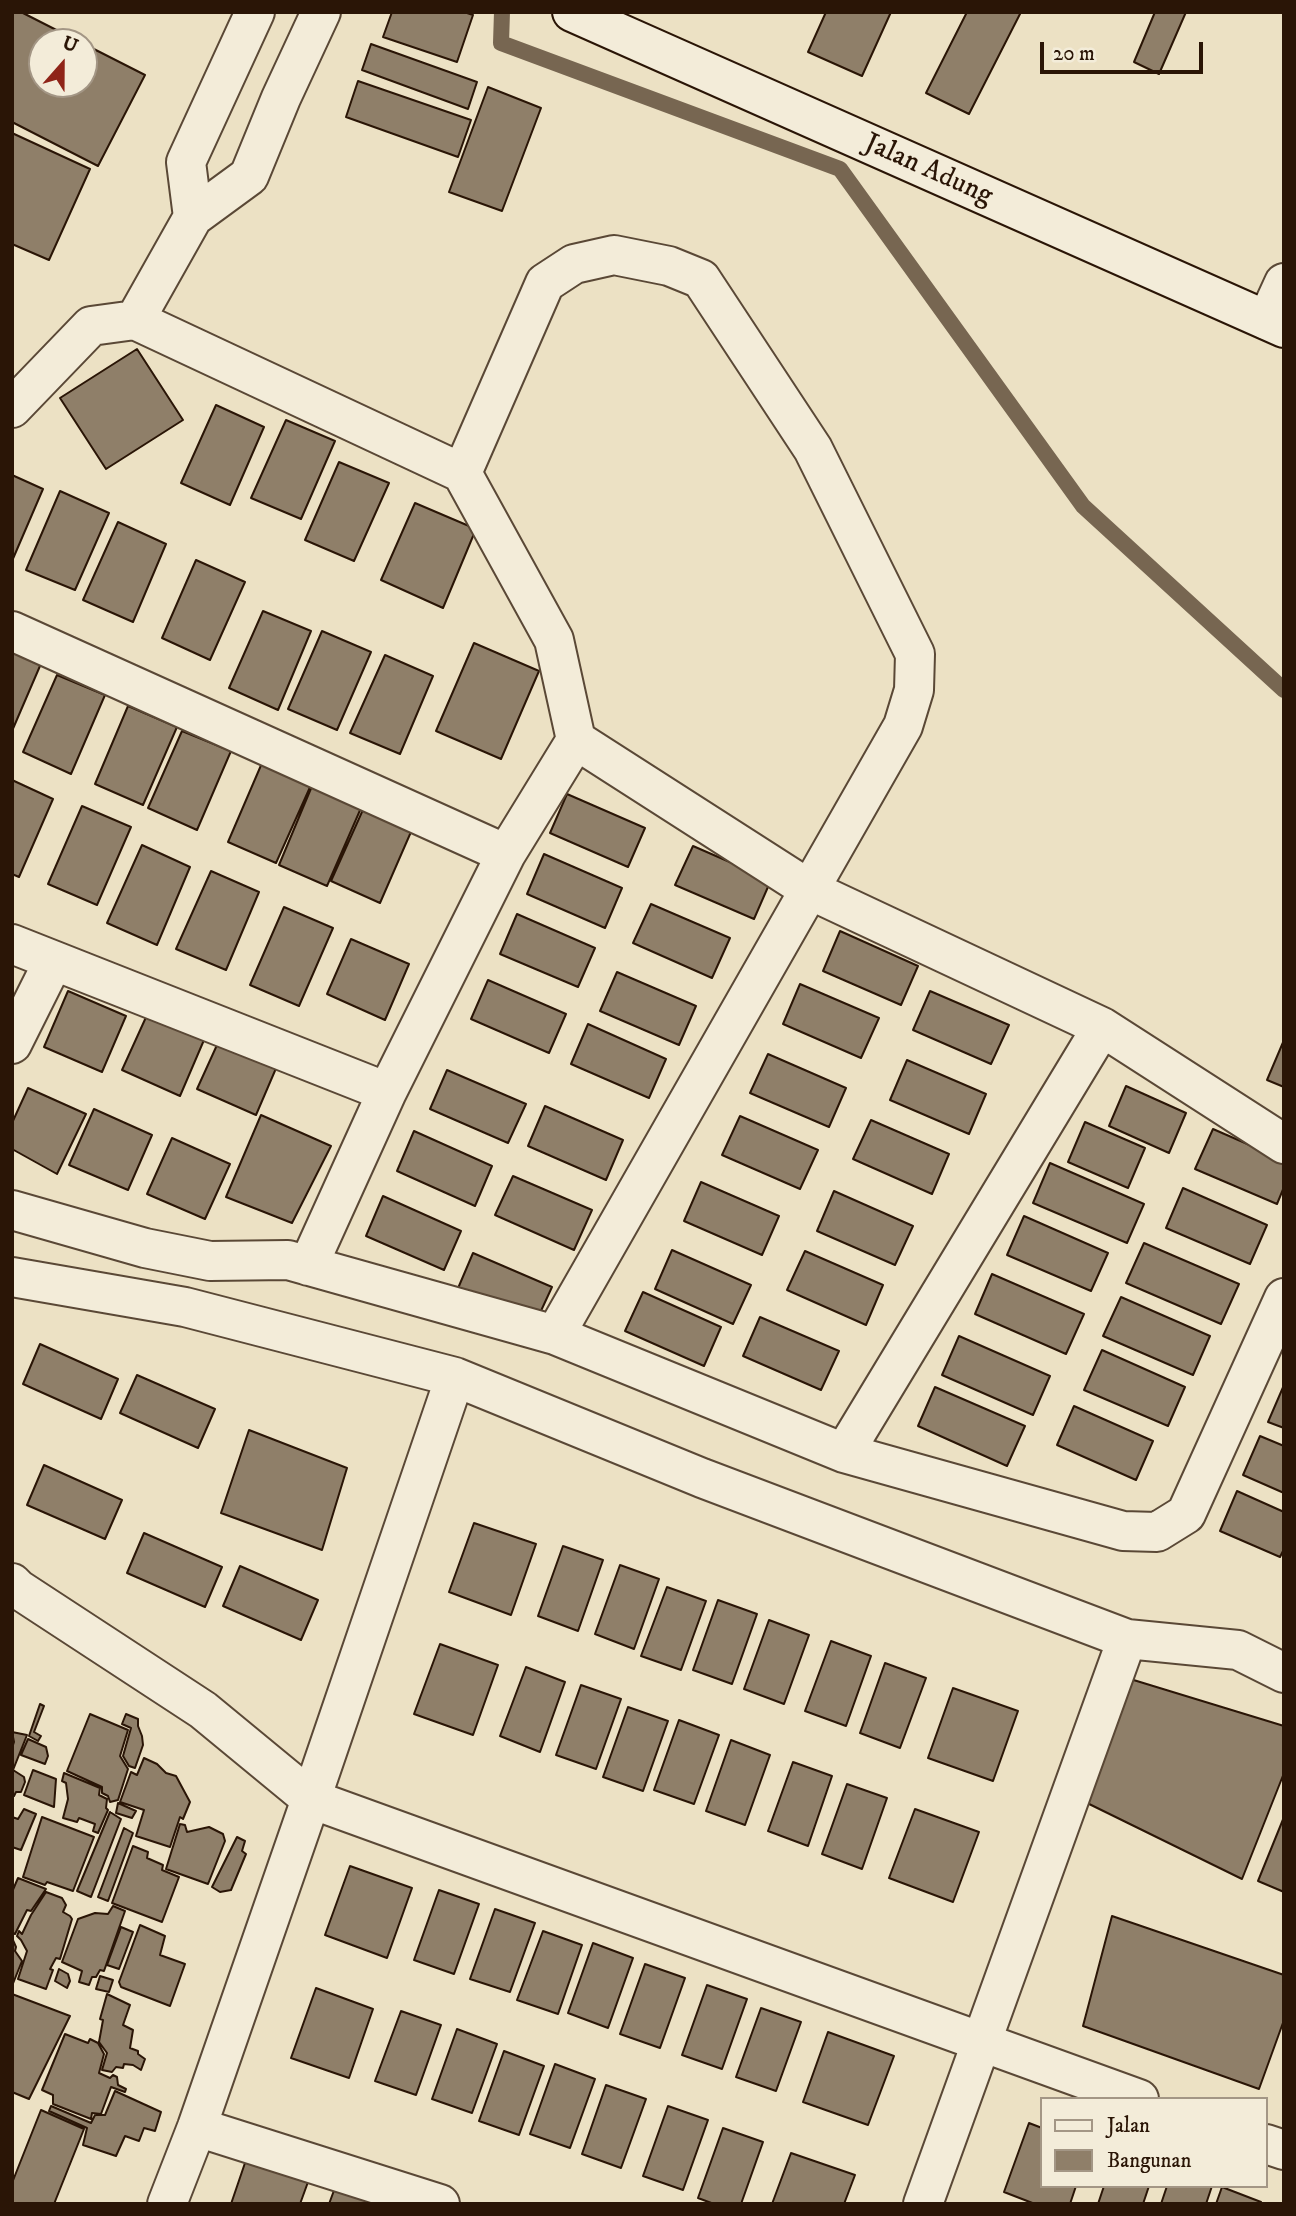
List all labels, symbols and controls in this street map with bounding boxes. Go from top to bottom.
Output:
north arrow [28,28,98,98]
scale bar [1044,28,1207,72]
text: U [59,31,81,58]
text: 20 m [1053,41,1095,67]
street label: Jalan Adung [859,128,997,214]
legend [1040,2097,1268,2188]
text: Jalan [1107,2113,1150,2139]
text: Bangunan [1107,2148,1191,2174]

